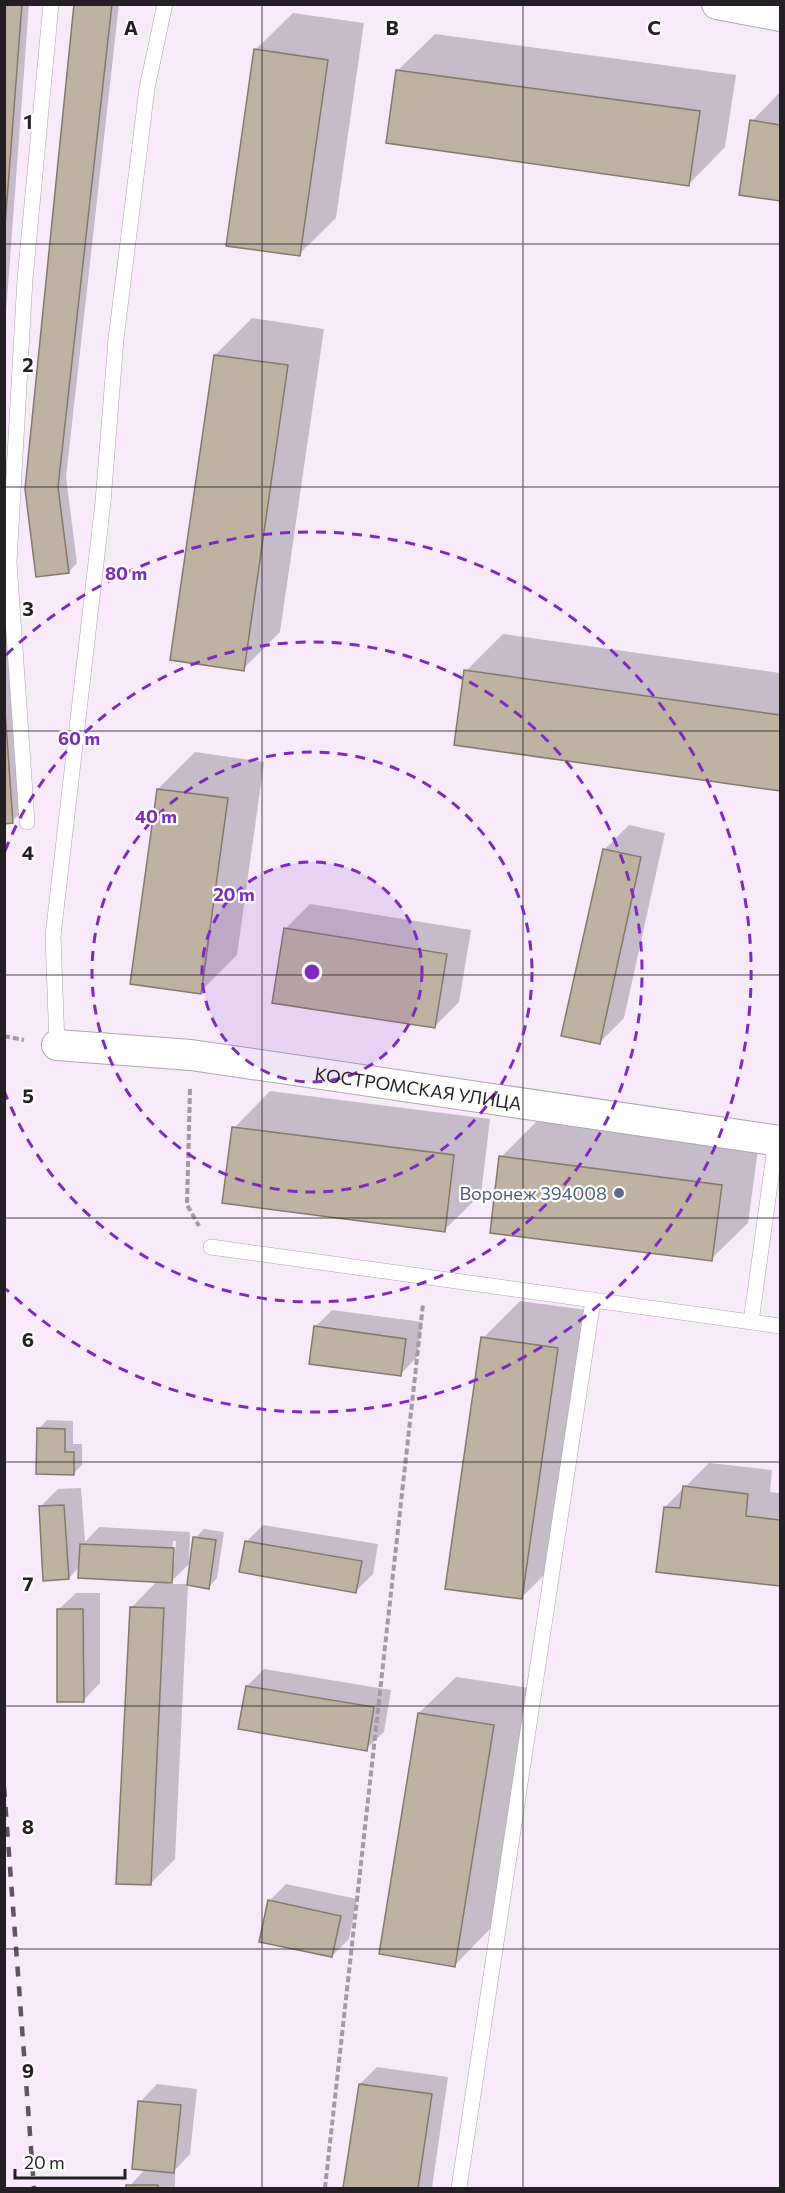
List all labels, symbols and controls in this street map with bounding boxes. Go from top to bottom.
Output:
text: A [124,15,138,39]
text: B [385,15,399,39]
text: C [647,15,661,39]
text: 1 [23,109,33,133]
text: 2 [22,352,34,376]
text: 80 m [105,562,147,584]
text: 3 [22,596,34,620]
text: 60 m [58,727,100,749]
text: 40 m [135,805,177,827]
text: 4 [22,840,34,864]
text: 20 m [213,883,255,905]
centre of rings [302,962,322,982]
street label: КОСТРОМСКАЯ УЛИЦА [313,1062,523,1114]
text: 5 [22,1083,34,1107]
place label: Воронеж 394008 [459,1182,607,1204]
marker: Воронеж 394008 [612,1186,626,1200]
text: 6 [22,1327,34,1351]
text: 7 [23,1571,34,1595]
text: 8 [22,1814,34,1838]
text: 9 [22,2058,34,2082]
scale bar [15,2142,124,2180]
text: 20 m [24,2151,65,2173]

